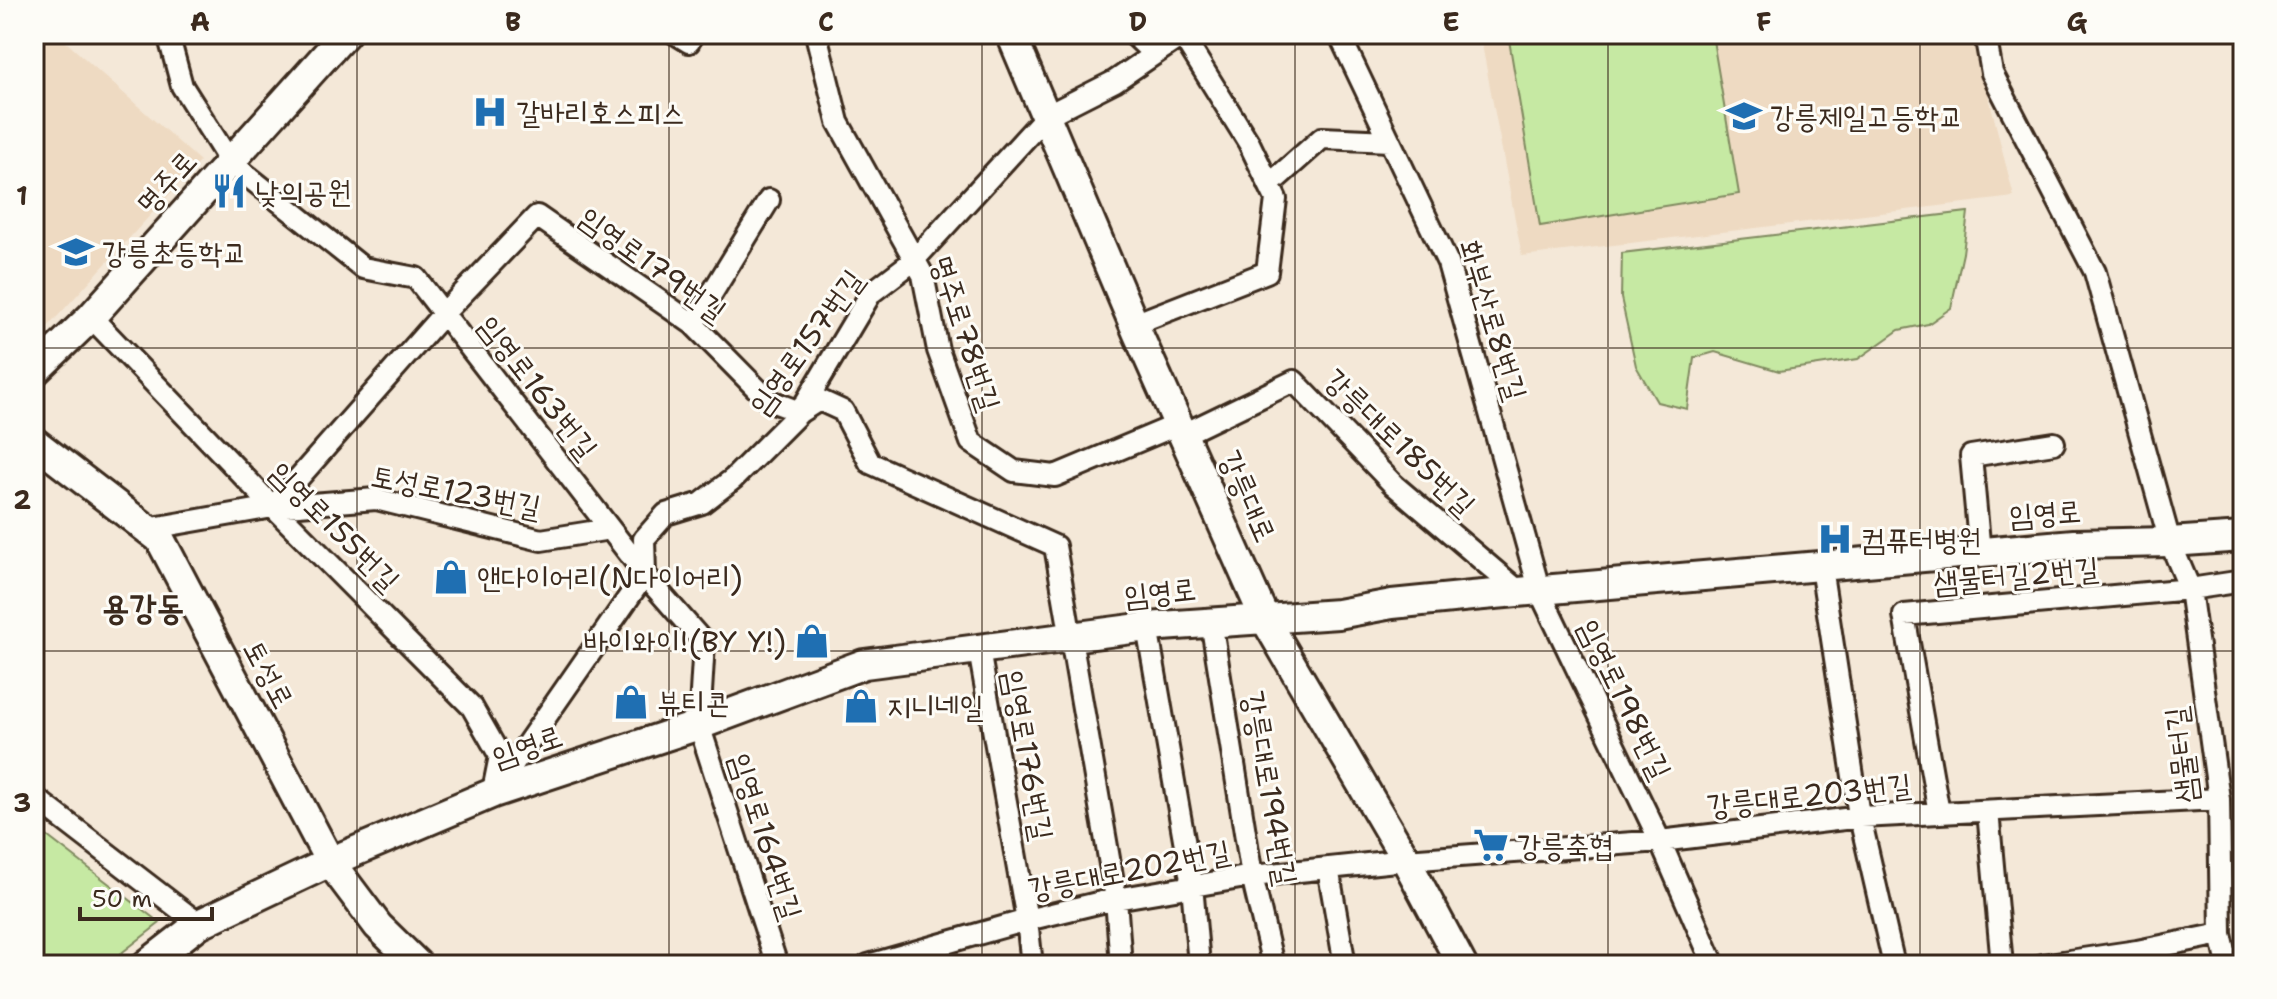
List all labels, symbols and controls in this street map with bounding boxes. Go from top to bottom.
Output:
text: A [190,4,210,39]
text: B [505,4,521,39]
text: C [818,4,834,39]
text: D [1129,4,1147,39]
text: E [1442,4,1460,39]
text: F [1756,4,1772,39]
text: G [2067,4,2088,39]
place label: 갈바리호스피스 [516,92,685,133]
hospital icon: 갈바리호스피스 [471,93,509,131]
place label: 강릉제일고등학교 [1770,96,1963,137]
school or university icon: 강릉제일고등학교 [1725,97,1763,135]
street label: 명주로 [127,141,205,223]
place label: 낮의공원 [255,171,352,212]
restaurant icon: 낮의공원 [210,172,248,210]
text: 1 [16,178,28,213]
street label: 임영로179번길 [571,197,735,331]
place label: 강릉초등학교 [102,232,247,273]
school or university icon: 강릉초등학교 [57,233,95,271]
street label: 화부산로8번길 [1449,235,1537,405]
street label: 명주로78번길 [922,250,1010,416]
street label: 임영로157번길 [739,261,873,423]
street label: 임영로163번길 [469,306,607,468]
street label: 강릉대로185번길 [1315,359,1485,525]
street label: 강릉대로 [1210,444,1286,548]
street label: 임영로155번길 [261,452,409,600]
street label: 토성로123번길 [368,454,544,528]
text: 2 [13,482,31,517]
street label: 임영로 [2007,490,2083,536]
place label: 컴퓨터병원 [1861,519,1982,560]
hospital icon: 컴퓨터병원 [1816,520,1854,558]
street label: 샘물터길2번길 [1932,547,2100,603]
place label: 앤다이어리(N다이어리) [477,557,743,598]
shop icon: 앤다이어리(N다이어리) [432,558,470,596]
street label: 임영로 [1122,568,1198,616]
district label: 용강동 [102,584,184,630]
street label: 임영로198번길 [1569,612,1681,786]
place label: 바이와이!(BY Y!) [583,621,786,662]
shop icon: 바이와이!(BY Y!) [793,622,831,660]
street label: 토성로 [234,632,304,716]
street label: 임영로176번길 [993,667,1063,843]
place label: 뷰티콘 [657,682,729,723]
shop icon: 뷰티콘 [612,683,650,721]
place label: 지니네일 [887,686,984,727]
shop icon: 지니네일 [842,687,880,725]
street label: 강릉대로194번길 [1233,687,1307,889]
street label: 샘물터길 [2155,705,2207,805]
street label: 임영로 [486,715,568,777]
street label: 임영로164번길 [720,747,812,925]
street label: 강릉대로203번길 [1705,764,1913,826]
text: 3 [13,785,31,820]
place label: 강릉축협 [1517,825,1614,866]
supermarket icon: 강릉축협 [1472,826,1510,864]
street label: 강릉대로202번길 [1024,830,1234,910]
scale bar [80,871,212,921]
text: 50 m [92,883,152,915]

